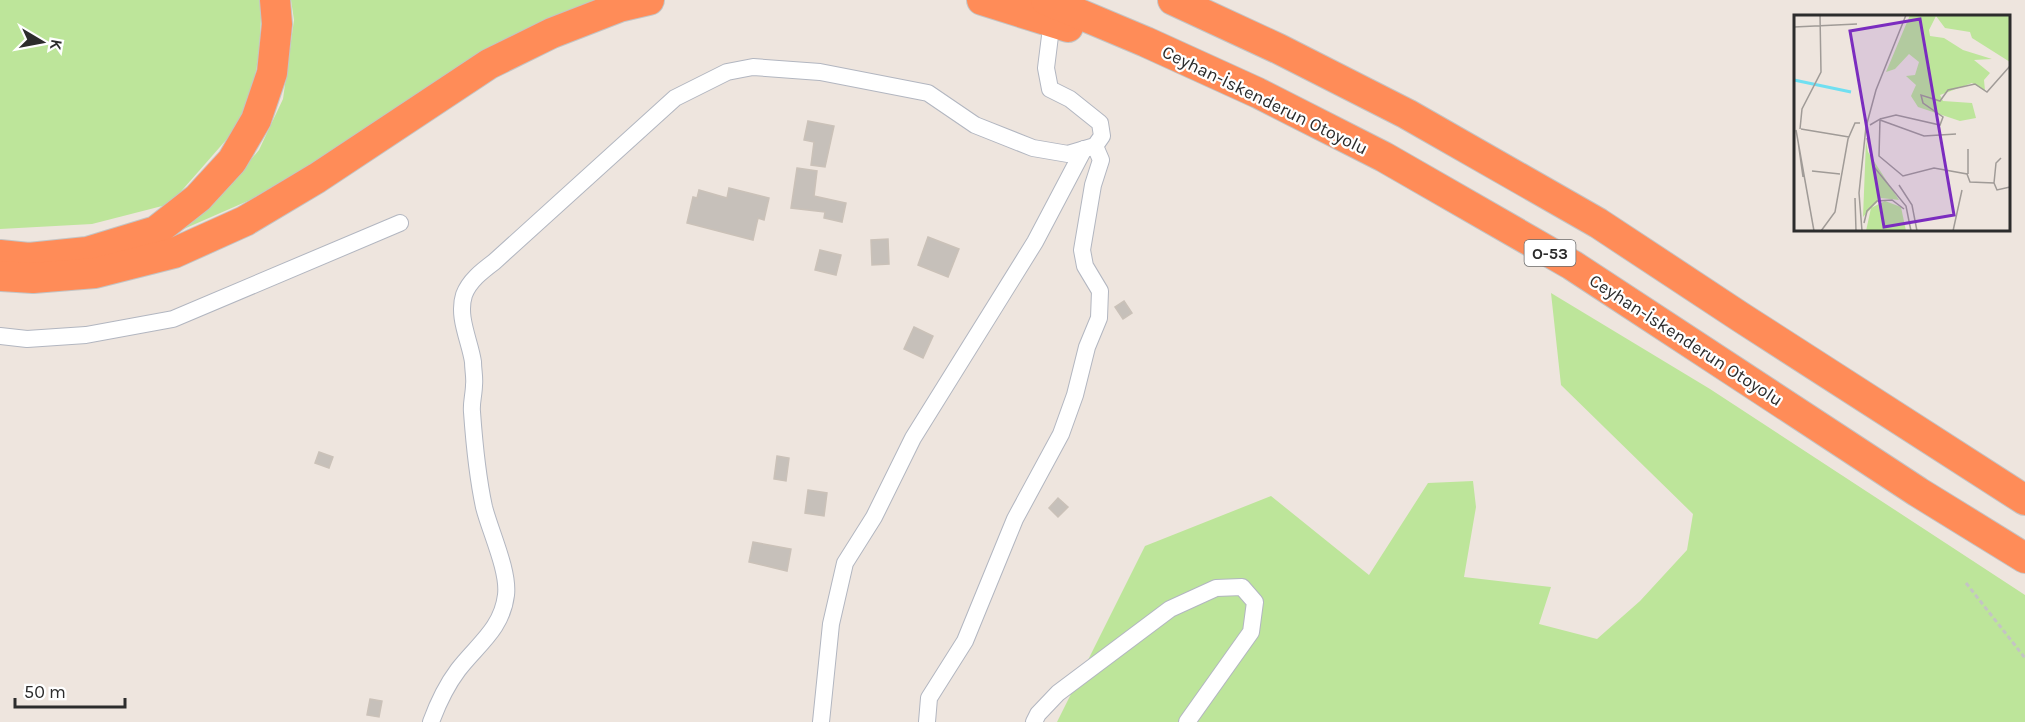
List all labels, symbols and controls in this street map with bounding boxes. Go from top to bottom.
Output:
north arrow [12,12,72,72]
inset map [1794,15,2010,231]
text: K [46,38,67,52]
street label: Ceyhan-İskenderun Otoyolu [1159,41,1371,159]
road number: O-53 [1524,240,1576,266]
street label: Ceyhan-İskenderun Otoyolu [1585,269,1787,411]
scale bar [15,671,124,709]
text: 50 m [24,681,66,703]

